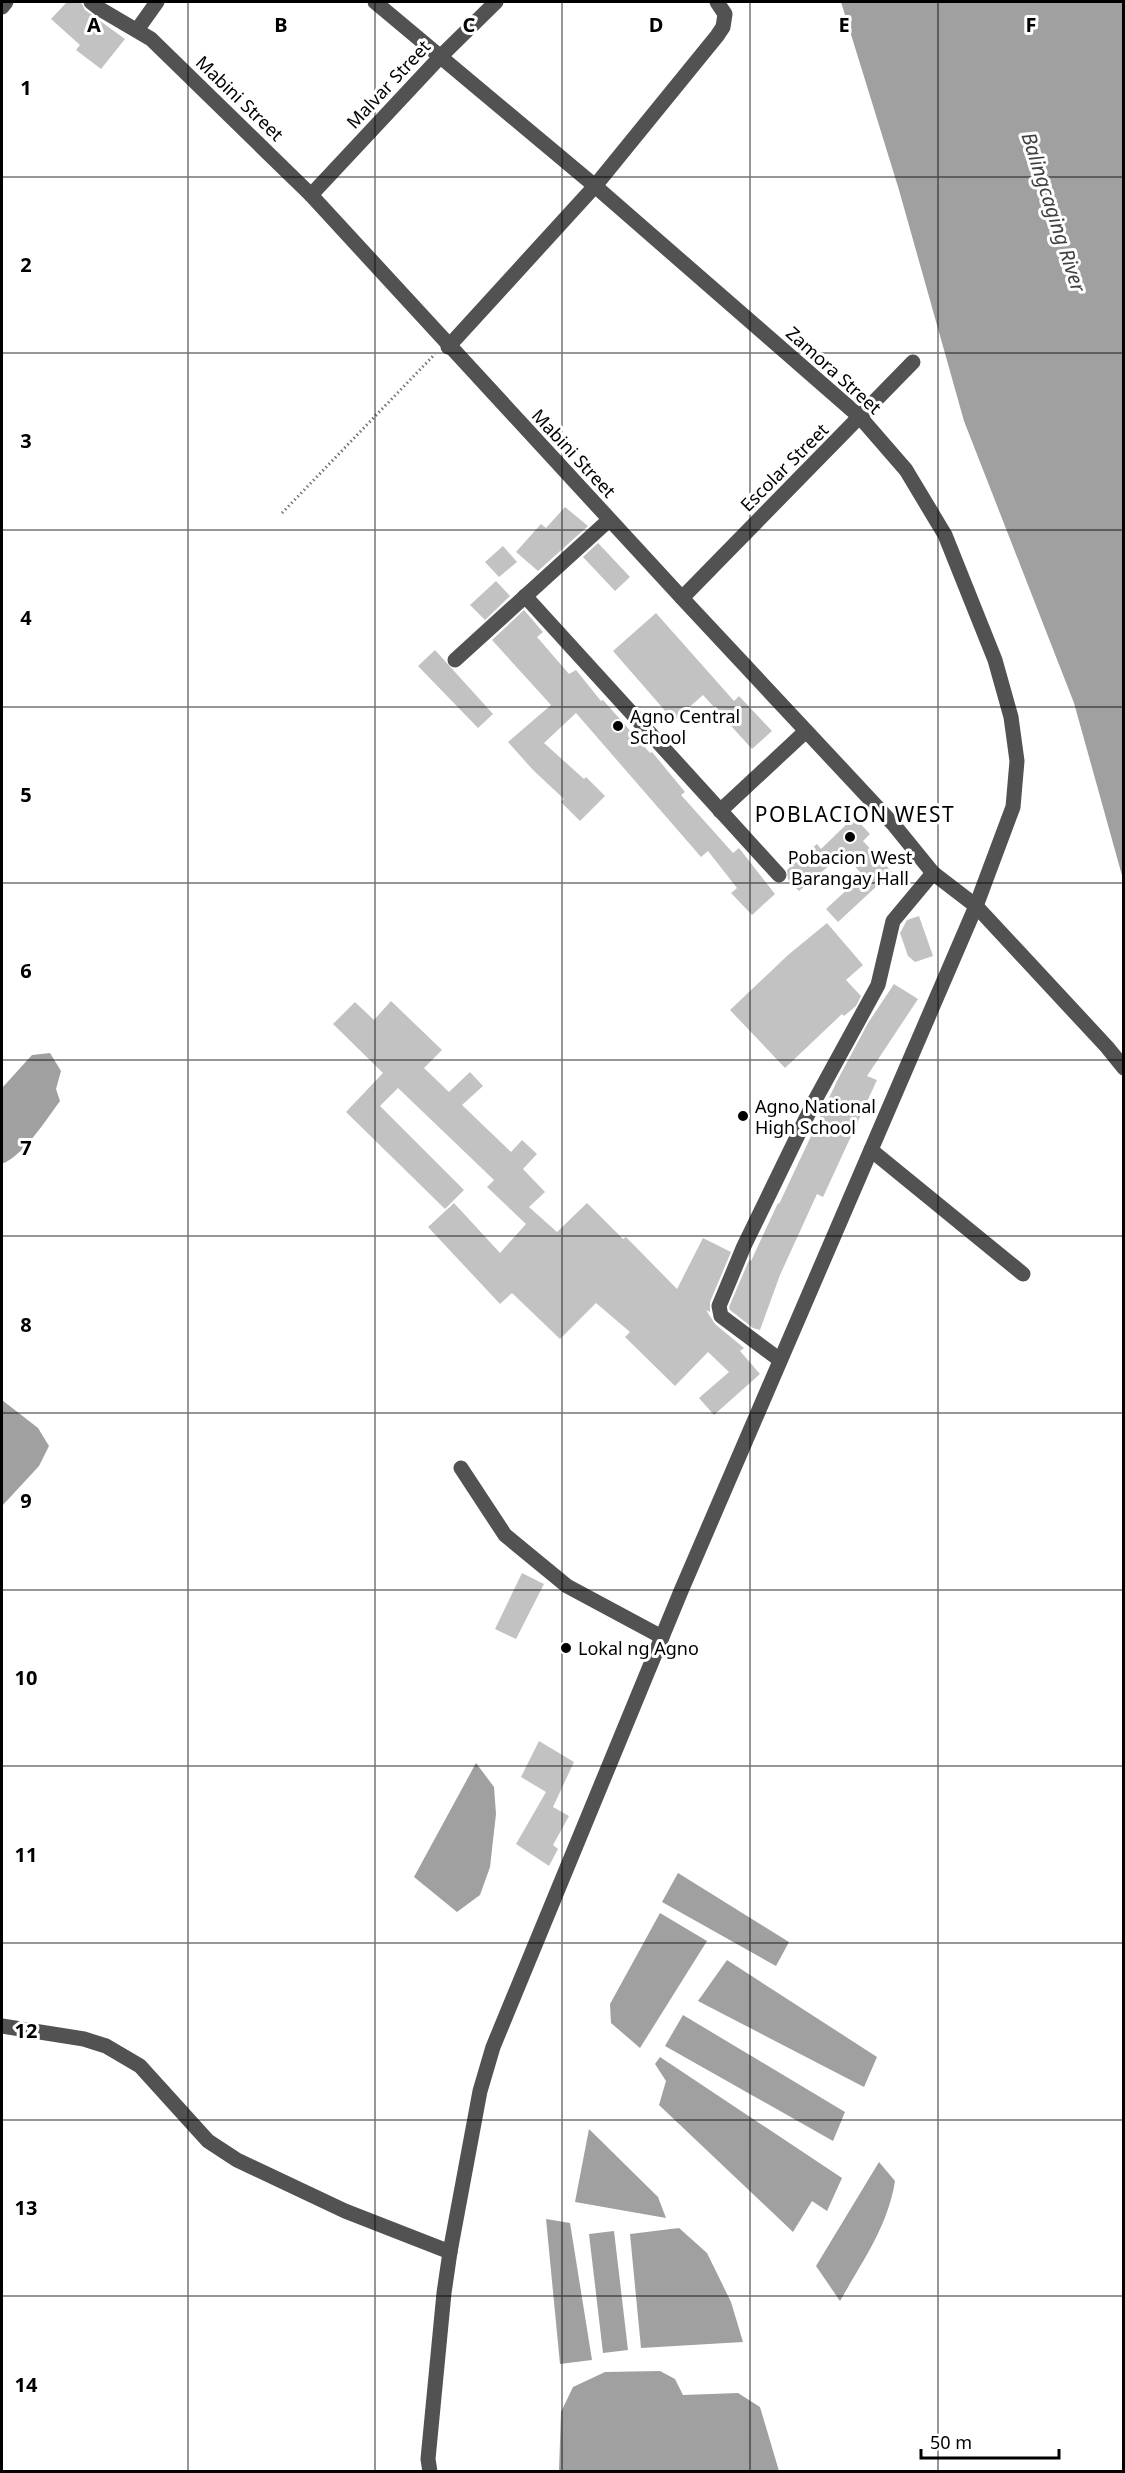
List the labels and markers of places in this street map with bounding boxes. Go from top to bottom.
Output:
place label: Agno Central School [630,704,740,749]
marker: Agno Central School [611,719,625,733]
marker: Pobacion West Barangay Hall [843,830,857,844]
place label: Pobacion West Barangay Hall [788,845,913,890]
place label: Agno National High School [755,1094,876,1139]
marker: Agno National High School [736,1109,750,1123]
place label: Lokal ng Agno [578,1636,699,1660]
marker: Lokal ng Agno [559,1641,573,1655]

